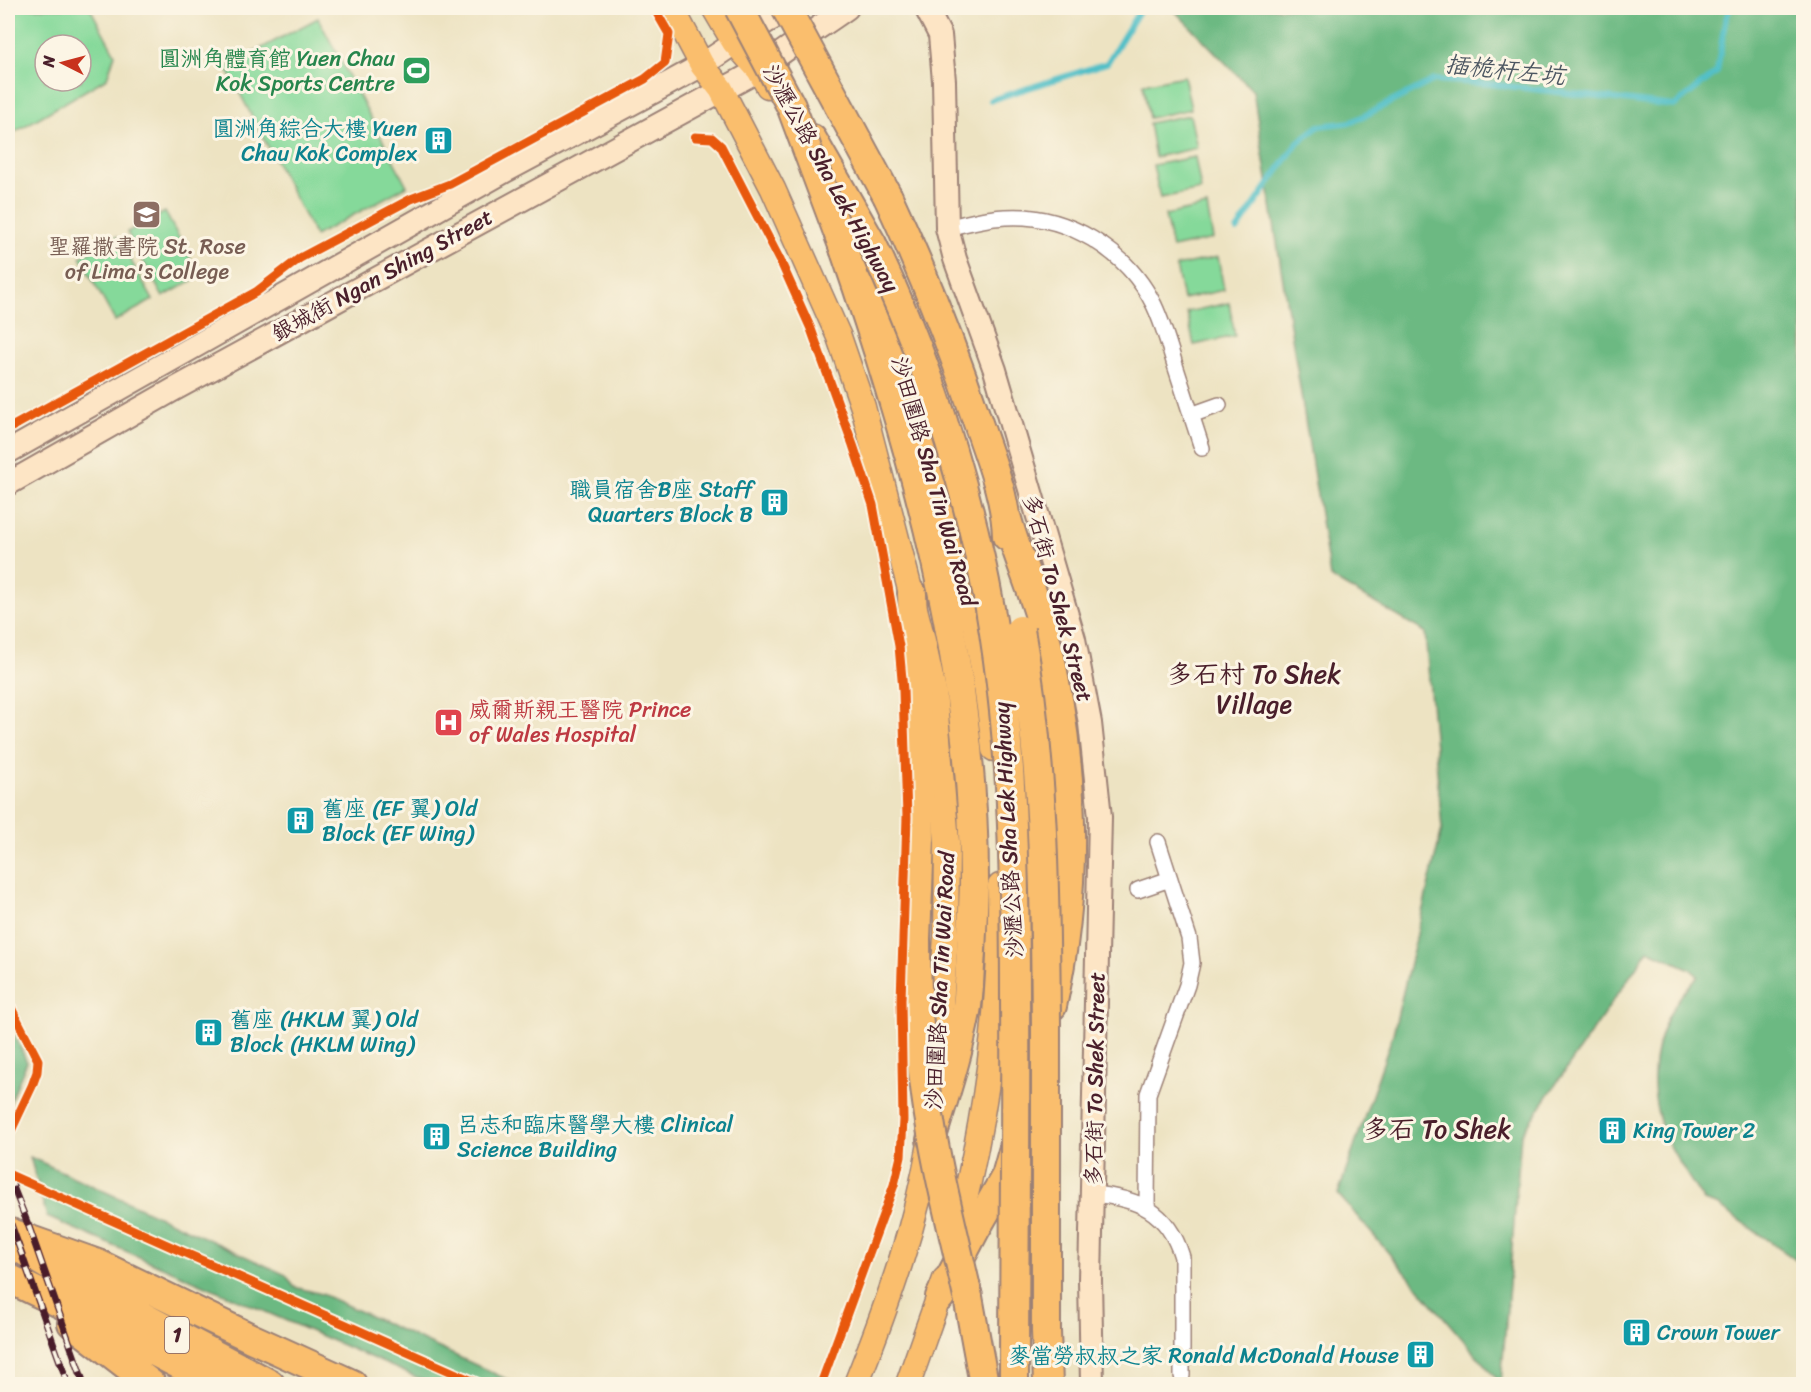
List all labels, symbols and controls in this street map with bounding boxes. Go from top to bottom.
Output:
north arrow [33,33,93,93]
place label: 圓洲角體育館 Yuen Chau Kok Sports Centre [159,39,395,103]
water label: 插桅杆左坑 [1443,43,1570,97]
text: N [33,54,64,70]
sports icon: 圓洲角體育館 Yuen Chau Kok Sports Centre [400,55,432,87]
street label: 沙瀝公路 Sha Lek Highway [752,56,911,300]
place label: 圓洲角綜合大樓 Yuen Chau Kok Complex [213,109,418,173]
building icon: 圓洲角綜合大樓 Yuen Chau Kok Complex [422,125,454,157]
street label: 銀城街 Ngan Shing Street [264,197,501,352]
school or university icon: 聖羅撒書院 St. Rose of Lima's College [131,198,163,230]
place label: 聖羅撒書院 St. Rose of Lima's College [48,227,246,291]
street label: 沙田圍路 Sha Tin Wai Road [880,351,989,612]
place label: 職員宿舍B座 Staff Quarters Block B [569,470,756,534]
building icon: 職員宿舍B座 Staff Quarters Block B [758,486,790,518]
street label: 多石街 To Shek Street [1011,490,1105,707]
district label: 多石村 To Shek Village [1167,651,1341,727]
place label: 威爾斯親王醫院 Prince of Wales Hospital [469,690,691,754]
street label: 沙瀝公路 Sha Lek Highway [982,700,1034,959]
hospital icon: 威爾斯親王醫院 Prince of Wales Hospital [432,706,464,738]
place label: 舊座 (EF 翼) Old Block (EF Wing) [322,789,478,853]
building icon: 舊座 (EF 翼) Old Block (EF Wing) [285,805,317,837]
street label: 沙田圍路 Sha Tin Wai Road [914,849,966,1111]
street label: 多石街 To Shek Street [1074,971,1116,1186]
place label: 舊座 (HKLM 翼) Old Block (HKLM Wing) [230,1000,419,1064]
building icon: 舊座 (HKLM 翼) Old Block (HKLM Wing) [193,1016,225,1048]
place label: 呂志和臨床醫學大樓 Clinical Science Building [457,1105,734,1169]
district label: 多石 To Shek [1363,1106,1511,1152]
place label: King Tower 2 [1633,1111,1756,1150]
building icon: King Tower 2 [1596,1114,1628,1146]
building icon: 呂志和臨床醫學大樓 Clinical Science Building [420,1121,452,1153]
place label: Crown Tower [1657,1313,1781,1352]
building icon: Crown Tower [1620,1316,1652,1348]
road number: 1 [165,1317,189,1353]
place label: 麥當勞叔叔之家 Ronald McDonald House [1009,1336,1399,1375]
building icon: 麥當勞叔叔之家 Ronald McDonald House [1404,1339,1436,1371]

